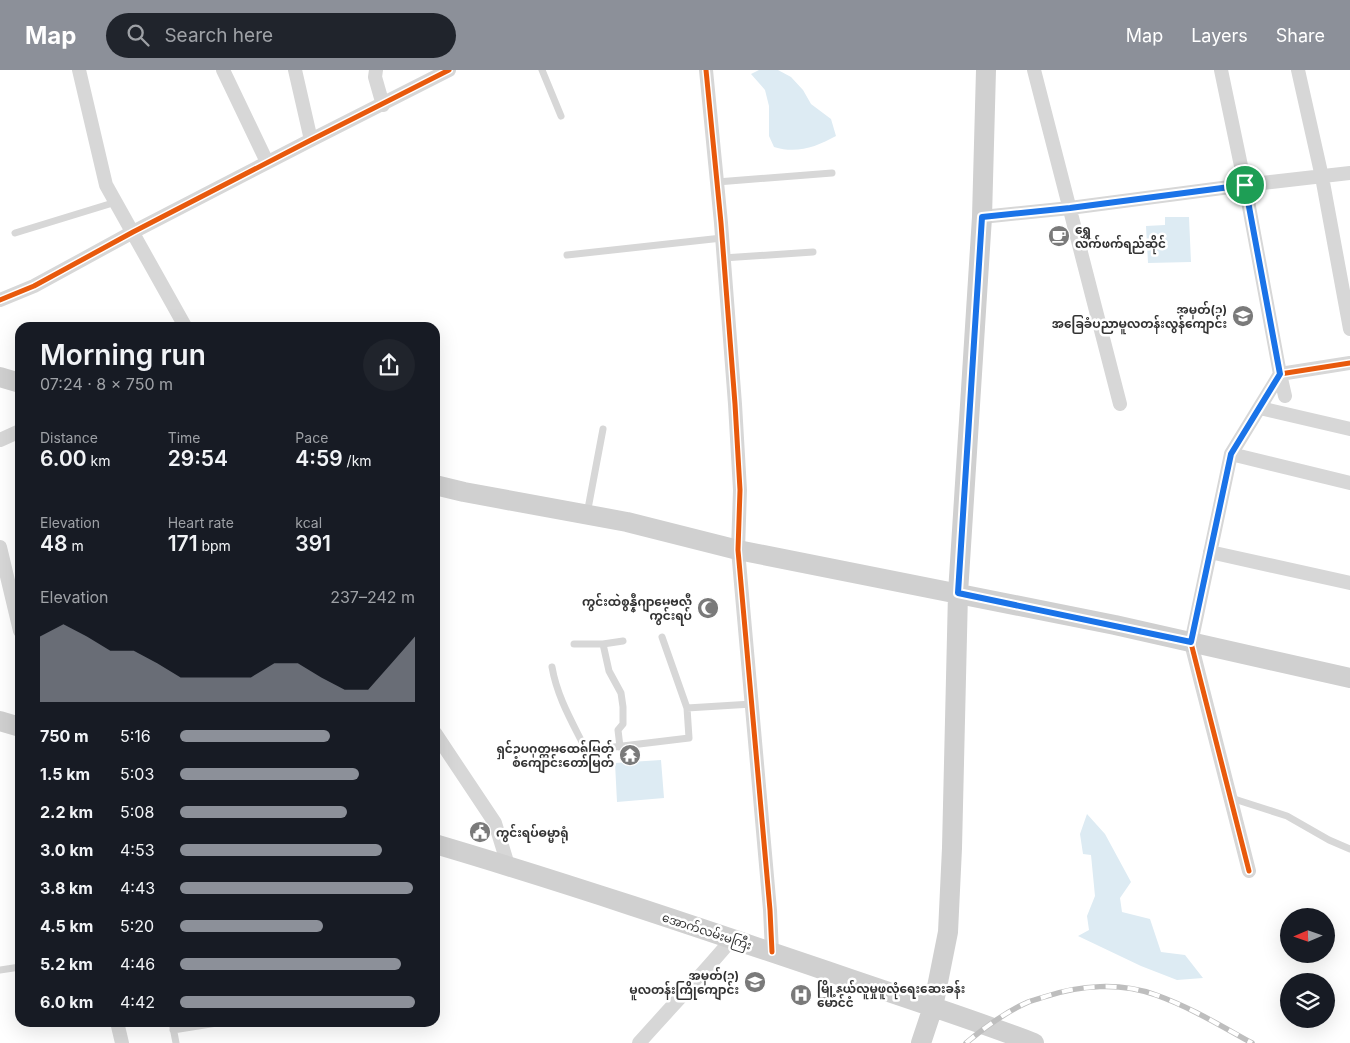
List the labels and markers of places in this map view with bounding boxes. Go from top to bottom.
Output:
pin [1224,164,1266,206]
place label: ရွှေ လက်ဖက်ရည်ဆိုင် [1075,222,1166,255]
cafe icon: ရွှေ လက်ဖက်ရည်ဆိုင် [1047,224,1071,248]
place label: အမှတ်(၁) အခြေခံပညာမူလတန်းလွန်ကျောင်း [1052,300,1227,335]
school or university icon: အမှတ်(၁) အခြေခံပညာမူလတန်းလွန်ကျောင်း [1231,304,1255,328]
place label: ကွင်းထဲစွန္နီဂျာမေဗလီ ကွင်းရပ် [582,592,692,626]
mosque icon: ကွင်းထဲစွန္နီဂျာမေဗလီ ကွင်းရပ် [696,596,720,620]
place label: ရှင်ဥပဂုတ္တမထေရ်မြတ် စံကျောင်းတော်မြတ် [496,739,614,774]
temple icon: ရှင်ဥပဂုတ္တမထေရ်မြတ် စံကျောင်းတော်မြတ် [618,743,642,767]
public building icon: ကွင်းရပ်ဓမ္မာရုံ [468,820,492,844]
place label: ကွင်းရပ်ဓမ္မာရုံ [496,823,569,844]
place label: အမှတ်(၃) မူလတန်းကြိုကျောင်း [629,966,739,1001]
school or university icon: အမှတ်(၃) မူလတန်းကြိုကျောင်း [743,970,767,994]
place label: မြို့နယ်လူမှုဖူလုံရေးဆေးခန်း မောင်ငံ [817,979,965,1010]
hospital icon: မြို့နယ်လူမှုဖူလုံရေးဆေးခန်း မောင်ငံ [789,983,813,1007]

